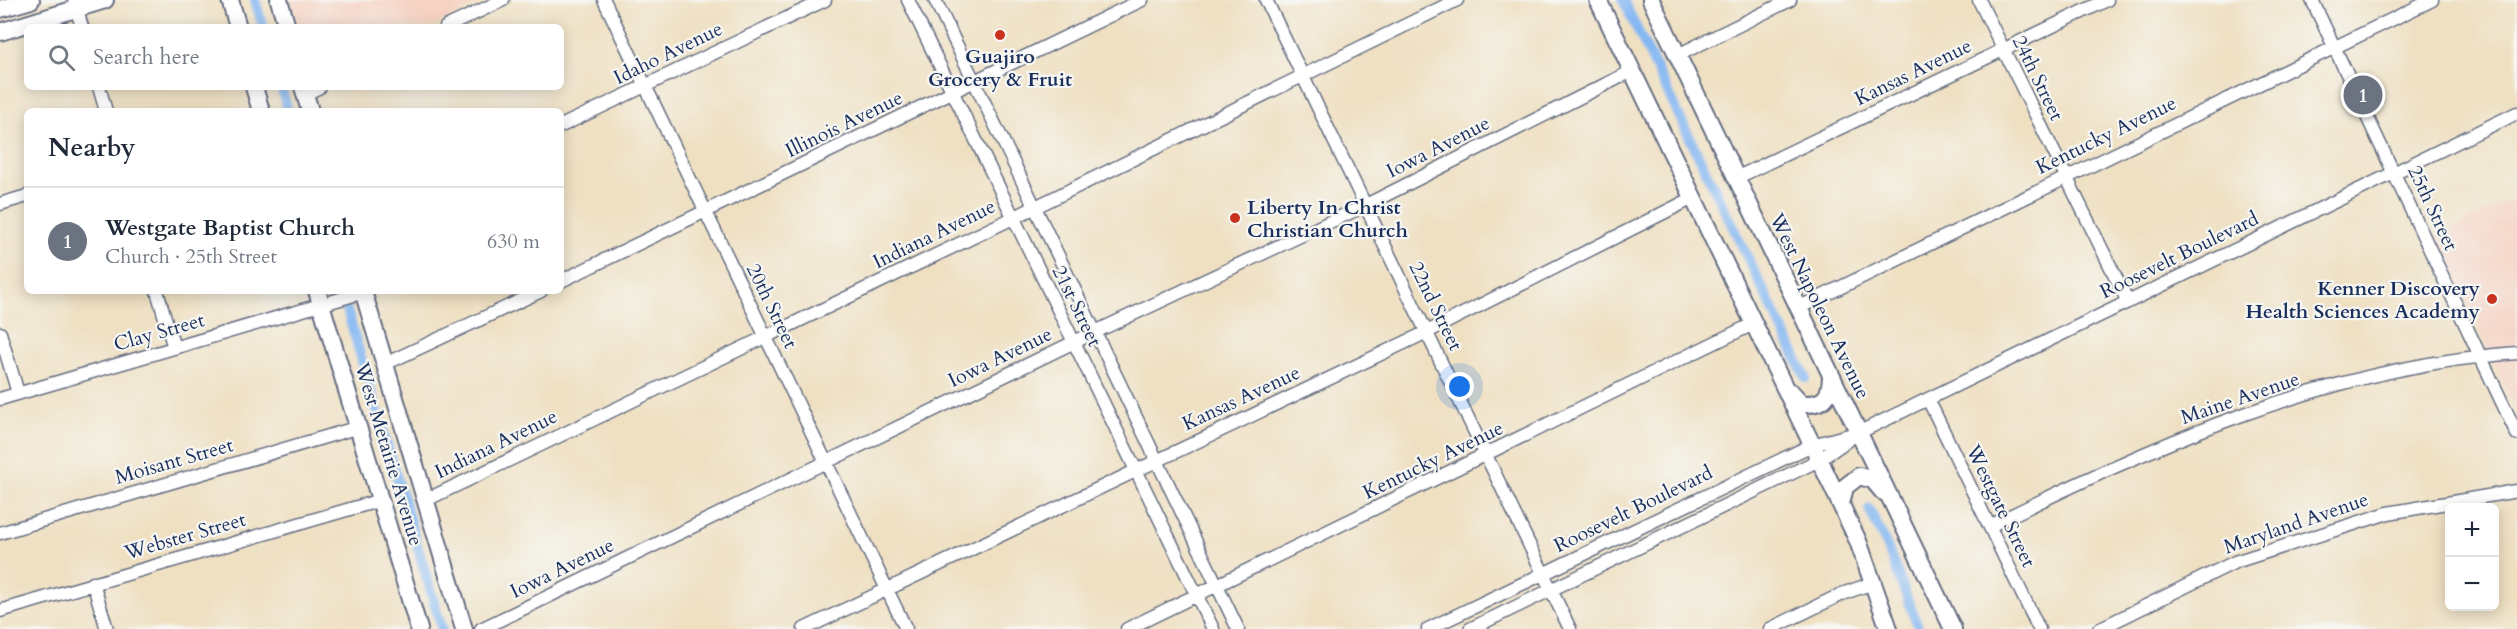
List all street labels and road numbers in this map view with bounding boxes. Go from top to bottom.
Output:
street label: Idaho Avenue [609,15,727,91]
street label: 24th Street [2006,31,2070,126]
street label: Kansas Avenue [1850,32,1976,112]
street label: Illinois Avenue [781,84,907,164]
street label: Kentucky Avenue [2031,89,2181,181]
street label: Iowa Avenue [1382,109,1494,185]
street label: 25th Street [2401,161,2465,256]
street label: Indiana Avenue [868,193,1000,275]
street label: Roosevelt Boulevard [2095,205,2263,305]
street label: West Napoleon Avenue [1763,208,1877,403]
street label: 22nd Street [1403,257,1469,356]
street label: 20th Street [740,259,804,354]
street label: 21st Street [1046,261,1108,352]
street label: Clay Street [111,306,208,358]
street label: Iowa Avenue [944,320,1056,394]
street label: West Metairie Avenue [348,358,430,549]
street label: Kansas Avenue [1178,359,1304,437]
street label: Maine Avenue [2177,365,2303,431]
street label: Indiana Avenue [430,403,562,485]
street label: Kentucky Avenue [1358,414,1508,506]
street label: Moisant Street [112,431,237,491]
street label: Westgate Street [1959,439,2043,572]
street label: Roosevelt Boulevard [1549,459,1717,559]
street label: Maryland Avenue [2220,486,2372,560]
street label: Webster Street [120,506,249,566]
street label: Iowa Avenue [506,531,618,605]

